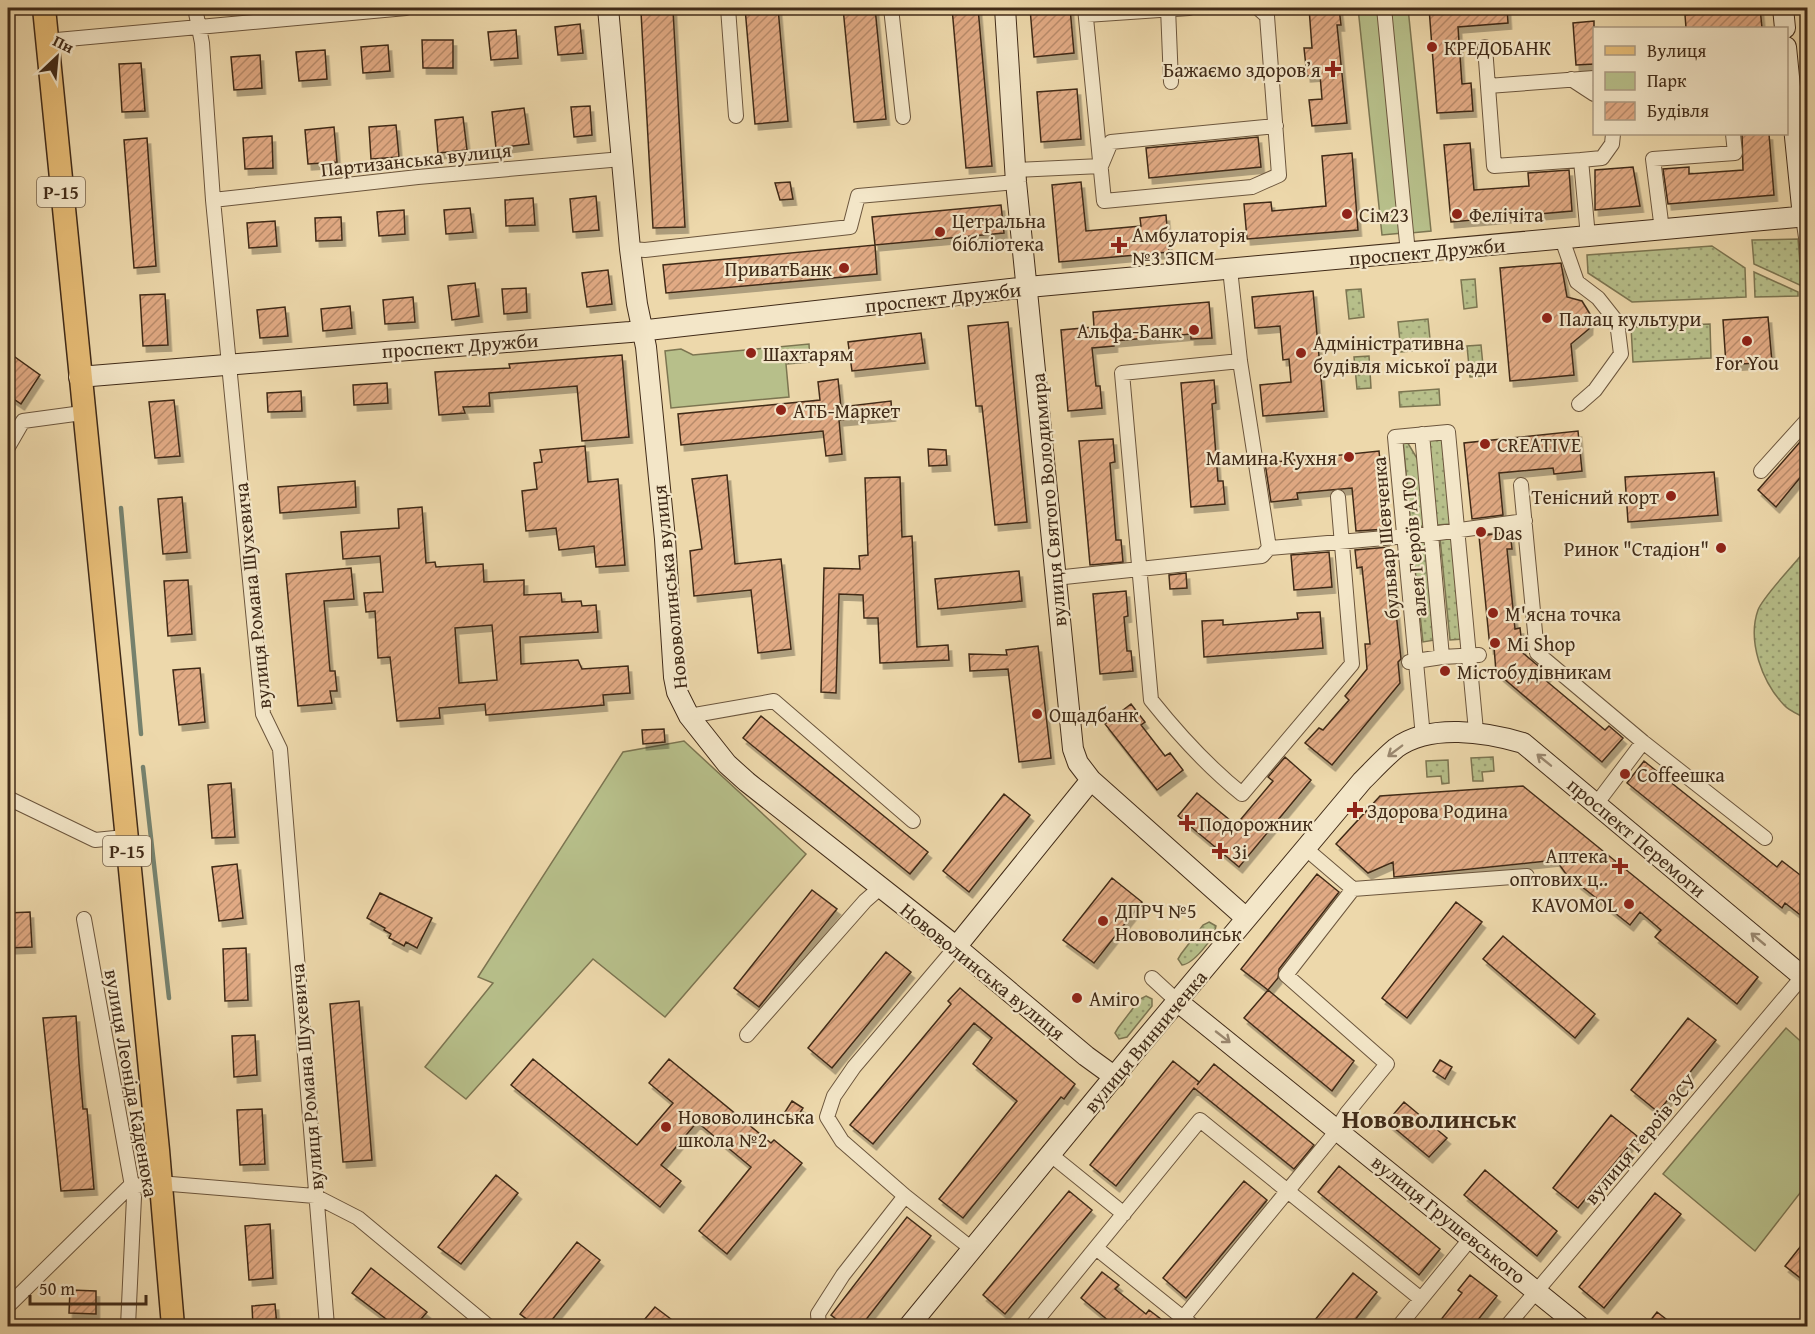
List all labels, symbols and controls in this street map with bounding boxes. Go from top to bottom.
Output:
north arrow [27,27,87,87]
legend [1593,27,1788,135]
text: Пн [49,28,78,59]
place label: КРЕДОБАНК [1444,33,1552,62]
text: Вулиця [1647,37,1706,64]
marker: КРЕДОБАНК [1425,40,1439,54]
place label: Бажаємо здоровʼя [1163,55,1321,84]
marker: Бажаємо здоровʼя [1326,62,1340,76]
text: Парк [1647,67,1687,94]
text: Будівля [1647,97,1709,124]
street label: Партизанська вулиця [319,135,513,183]
road number: Р-15 [37,177,85,207]
place label: Сім23 [1359,200,1409,229]
place label: Фелічіта [1469,200,1544,229]
place label: Цетральна бібліотека [952,206,1046,258]
marker: Сім23 [1340,207,1354,221]
marker: Фелічіта [1450,207,1464,221]
place label: Амбулаторія №3 ЗПСМ [1132,220,1246,272]
marker: Цетральна бібліотека [933,225,947,239]
street label: проспект Дружби [1348,230,1507,272]
marker: Амбулаторія №3 ЗПСМ [1110,236,1128,254]
place label: ПриватБанк [725,254,833,283]
marker: ПриватБанк [837,261,851,275]
street label: проспект Дружби [863,274,1023,320]
place label: Палац культури [1559,304,1701,333]
marker: Палац культури [1540,311,1554,325]
place label: Альфа-Банк [1077,316,1183,345]
marker: Альфа-Банк [1187,323,1201,337]
street label: проспект Дружби [381,325,539,365]
place label: Адміністративна будівля міської ради [1313,328,1498,380]
marker: For You [1740,334,1754,348]
place label: Шахтарям [763,339,854,368]
marker: Шахтарям [744,346,758,360]
marker: Адміністративна будівля міської ради [1294,346,1308,360]
place label: For You [1715,348,1779,377]
street label: вулиця Святого Володимира [1022,372,1074,628]
place label: АТБ-Маркет [793,396,900,425]
marker: АТБ-Маркет [774,403,788,417]
place label: CREATIVE [1497,430,1581,459]
marker: CREATIVE [1478,437,1492,451]
place label: Мамина Кухня [1206,443,1337,472]
marker: Мамина Кухня [1342,450,1356,464]
street label: бульвар Шевченка [1363,455,1407,620]
street label: алея Героїв АТО [1392,476,1434,618]
street label: вулиця Романа Шухевича [226,481,278,711]
place label: Тенісний корт [1531,482,1659,511]
street label: Нововолинська вулиця [644,484,694,690]
marker: Тенісний корт [1664,489,1678,503]
place label: Das [1493,518,1523,547]
marker: Das [1474,525,1488,539]
place label: Ринок "Стадіон" [1564,534,1709,563]
marker: Ринок "Стадіон" [1714,541,1728,555]
place label: М'ясна точка [1505,599,1621,628]
marker: М'ясна точка [1486,606,1500,620]
place label: Mi Shop [1507,629,1576,658]
marker: Mi Shop [1488,636,1502,650]
place label: Містобудівникам [1457,657,1612,686]
marker: Містобудівникам [1438,664,1452,678]
place label: Ощадбанк [1049,700,1139,729]
marker: Ощадбанк [1030,707,1044,721]
one-way arrow [1388,745,1404,757]
one-way arrow [1536,753,1552,766]
place label: Coffeeшка [1637,760,1725,789]
marker: Coffeeшка [1618,767,1632,781]
street label: проспект Перемоги [1561,770,1713,904]
place label: Здорова Родина [1367,796,1508,825]
marker: Здорова Родина [1348,803,1362,817]
place label: Подорожник [1199,809,1313,838]
marker: Подорожник [1180,816,1194,830]
road number: Р-15 [103,836,151,866]
place label: 3і [1232,837,1248,866]
place label: Аптека оптових ц‥ [1509,841,1608,893]
marker: 3і [1213,844,1227,858]
marker: Аптека оптових ц‥ [1613,859,1627,873]
place label: KAVOMOL [1532,890,1617,919]
street label: Нововолинська вулиця [894,895,1072,1047]
place label: ДПРЧ №5 Нововолинськ [1114,896,1242,948]
marker: KAVOMOL [1622,897,1636,911]
marker: ДПРЧ №5 Нововолинськ [1096,914,1110,928]
one-way arrow [1750,932,1766,945]
street label: вулиця Романа Шухевича [282,962,330,1192]
street label: вулиця Винниченка [1076,963,1214,1119]
street label: вулиця Леоніда Каденюка [98,967,166,1200]
place label: Аміго [1089,984,1140,1013]
marker: Аміго [1070,991,1084,1005]
one-way arrow [1215,1031,1231,1044]
street label: вулиця Героїв ЗСУ [1577,1067,1704,1211]
district label: Нововолинськ [1342,1099,1516,1138]
place label: Нововолинська школа №2 [678,1102,815,1154]
marker: Нововолинська школа №2 [659,1120,673,1134]
street label: вулиця Грушевського [1366,1148,1532,1290]
scale bar [30,1268,146,1306]
text: 50 m [39,1275,75,1302]

